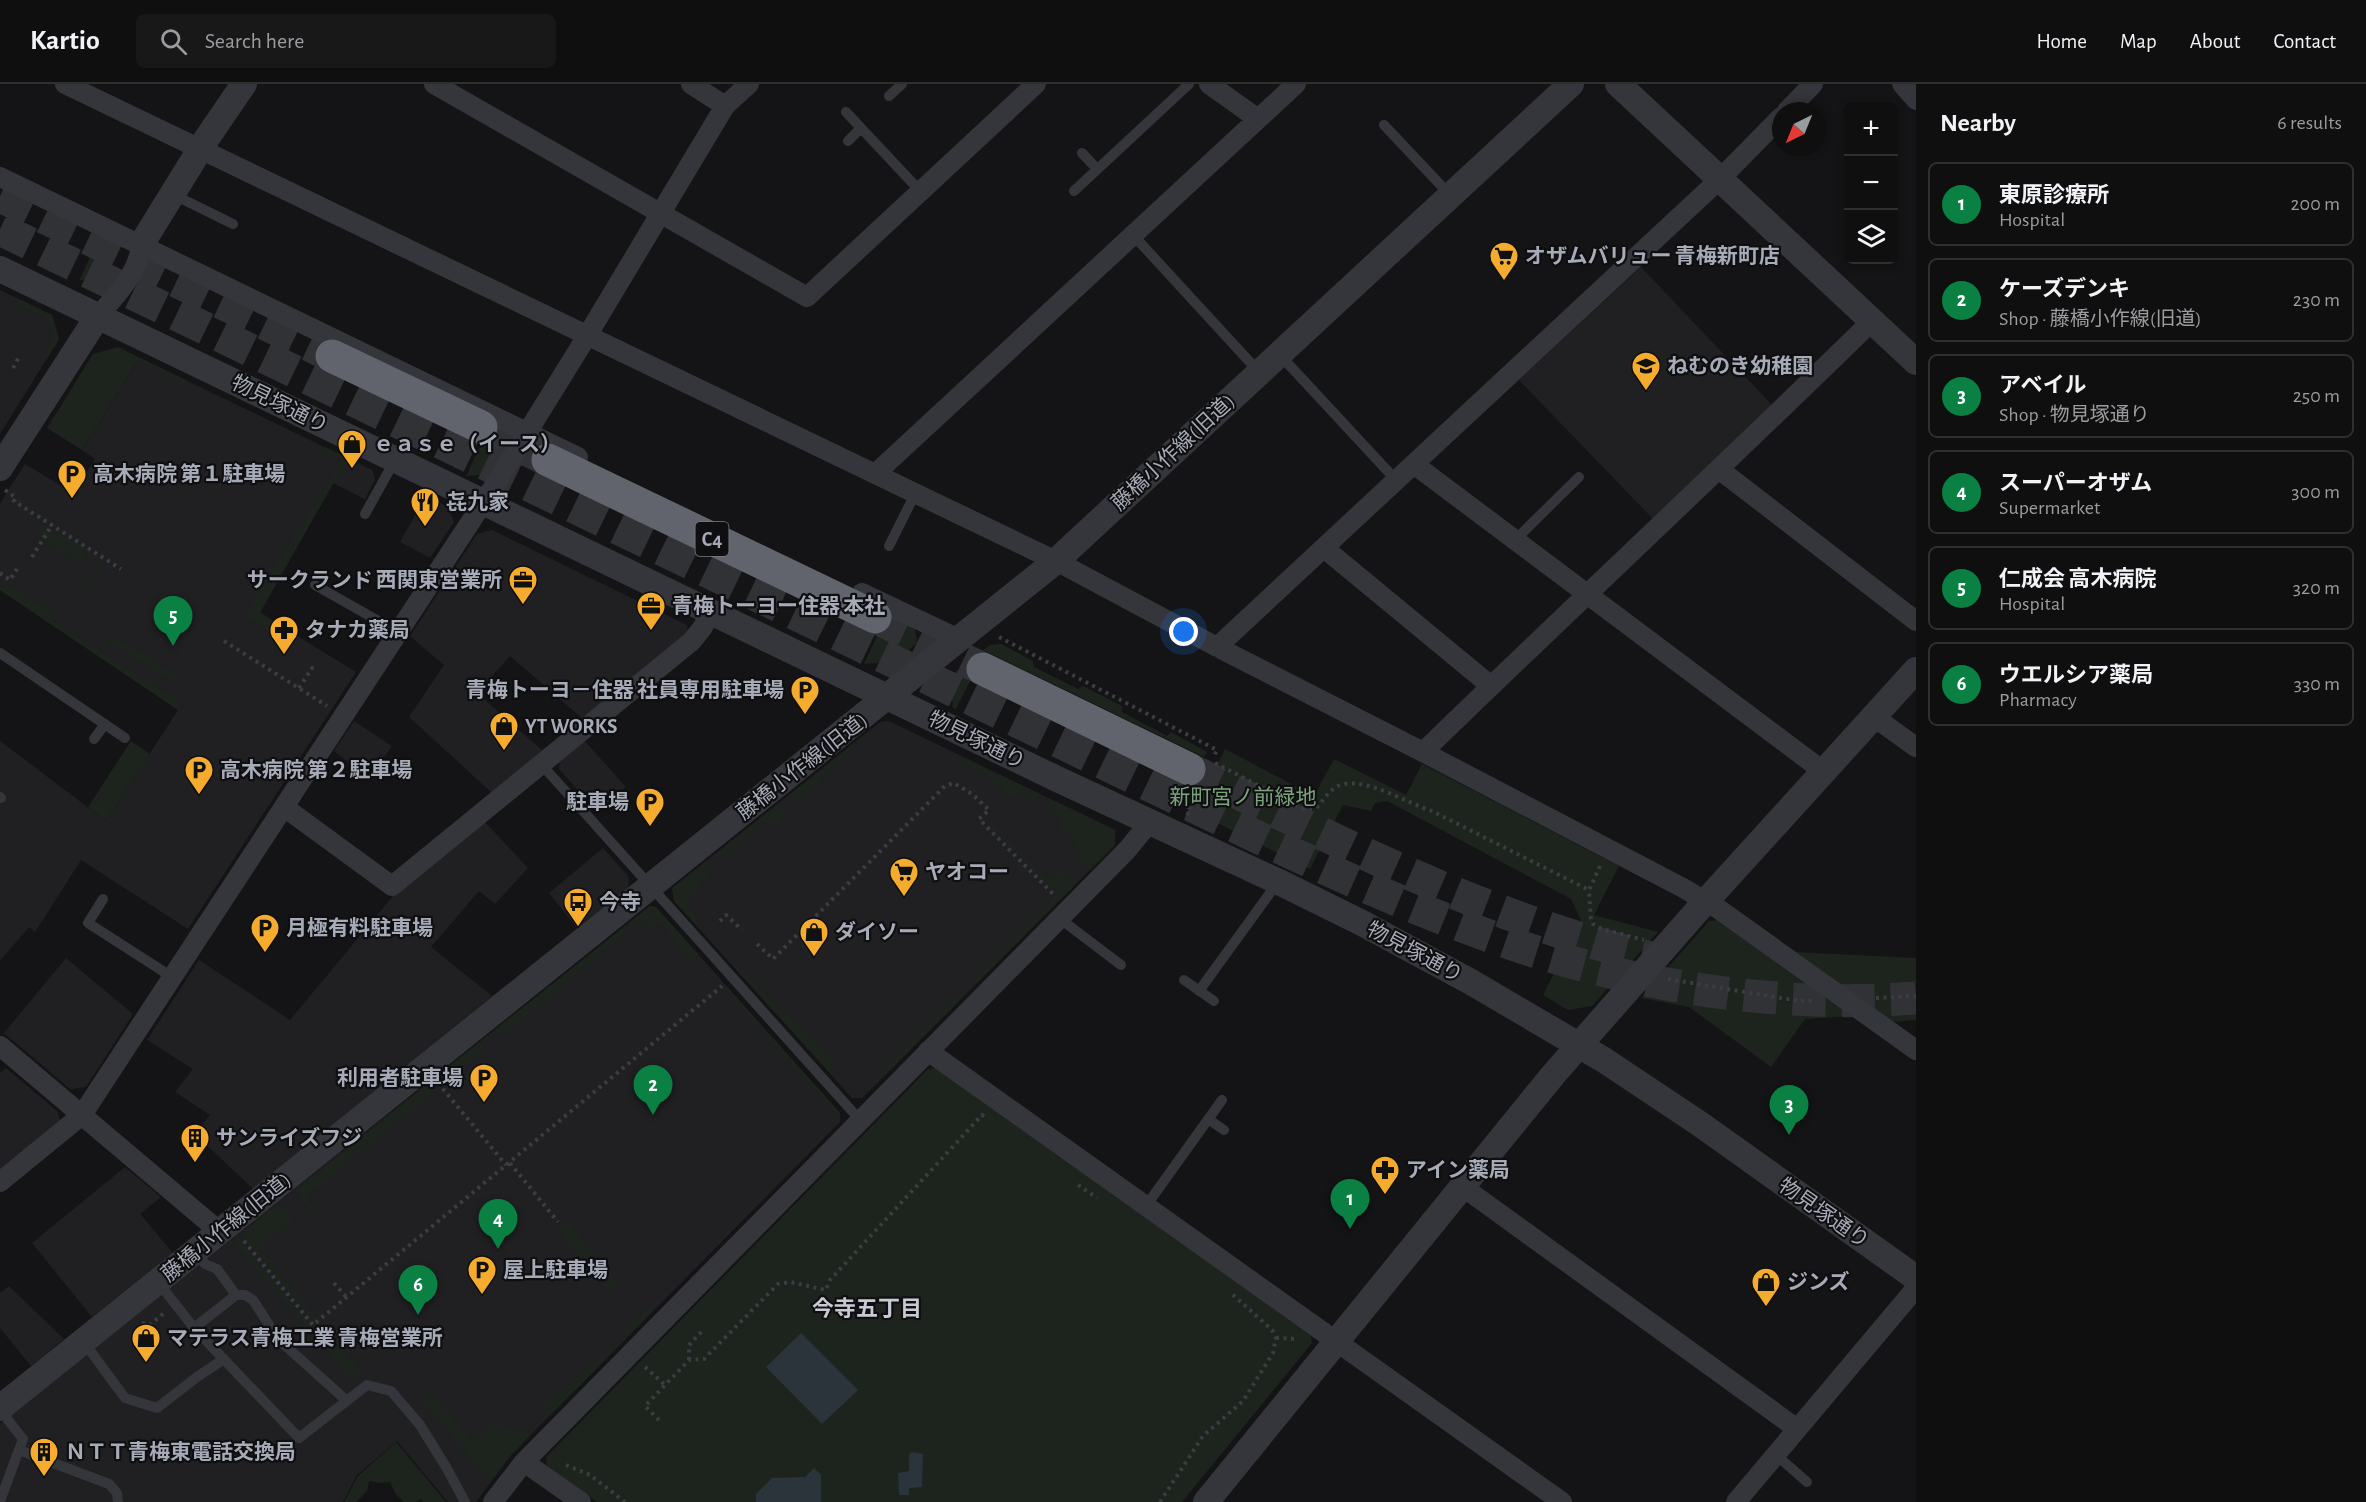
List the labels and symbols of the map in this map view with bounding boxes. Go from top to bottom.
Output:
north arrow [1772,102,1826,156]
supermarket icon: オザムバリュー 青梅新町店 [1488,240,1520,282]
place label: オザムバリュー 青梅新町店 [1525,244,1780,267]
school or university icon: ねむのき幼稚園 [1630,350,1662,392]
place label: ねむのき幼稚園 [1667,355,1813,377]
street label: 物見塚通り [228,371,332,437]
street label: 藤橋小作線(旧道) [1107,390,1239,514]
shop icon: ｅａｓｅ（イース） [336,428,368,470]
place label: ｅａｓｅ（イース） [373,432,561,455]
parking icon: 高木病院 第１駐車場 [56,458,88,500]
place label: 高木病院 第１駐車場 [93,463,285,485]
restaurant icon: 㐂九家 [409,486,441,528]
place label: 㐂九家 [446,491,509,513]
road number: C4 [696,522,728,556]
office icon: サークランド 西関東営業所 [507,564,539,606]
place label: サークランド 西関東営業所 [247,569,502,591]
office icon: 青梅トーヨー住器 本社 [635,590,667,632]
place label: 青梅トーヨー住器 本社 [672,594,885,617]
pin: 5 [154,596,192,646]
pharmacy icon: タナカ薬局 [268,614,300,656]
your location [1169,617,1198,646]
place label: タナカ薬局 [305,619,410,641]
parking icon: 青梅トーヨ－住器 社員専用駐車場 [789,674,821,716]
place label: 青梅トーヨ－住器 社員専用駐車場 [466,678,784,701]
street label: 物見塚通り [925,707,1029,773]
street label: 藤橋小作線(旧道) [732,708,872,824]
shop icon: YT WORKS [488,710,520,752]
place label: YT WORKS [525,716,617,737]
parking icon: 高木病院 第２駐車場 [183,754,215,796]
place label: 高木病院 第２駐車場 [220,759,412,781]
parking icon: 駐車場 [634,786,666,828]
park label: 新町宮ノ前緑地 [1170,786,1317,808]
place label: 駐車場 [566,791,629,813]
supermarket icon: ヤオコー [888,856,920,898]
place label: ヤオコー [925,861,1009,883]
bus stop icon: 今寺 [562,886,594,928]
place label: 今寺 [599,891,641,913]
parking icon: 月極有料駐車場 [249,912,281,954]
place label: 月極有料駐車場 [286,916,433,939]
shop icon: ダイソー [798,916,830,958]
street label: 物見塚通り [1363,918,1467,986]
place label: ダイソー [835,920,919,943]
parking icon: 利用者駐車場 [468,1062,500,1104]
pin: 2 [634,1066,672,1115]
place label: 利用者駐車場 [337,1067,463,1089]
pin: 3 [1770,1086,1808,1135]
building icon: サンライズフジ [179,1122,211,1164]
place label: サンライズフジ [216,1126,362,1149]
pharmacy icon: アイン薬局 [1369,1154,1401,1196]
place label: アイン薬局 [1406,1159,1510,1181]
street label: 藤橋小作線(旧道) [157,1168,295,1286]
street label: 物見塚通り [1775,1174,1873,1252]
pin: 1 [1330,1180,1370,1229]
pin: 4 [478,1200,518,1249]
parking icon: 屋上駐車場 [466,1254,498,1296]
place label: 屋上駐車場 [503,1259,608,1281]
pin: 6 [398,1266,438,1315]
shop icon: ジンズ [1750,1266,1782,1308]
place label: ジンズ [1787,1270,1850,1293]
district label: 今寺五丁目 [812,1297,922,1320]
shop icon: マテラス青梅工業 青梅営業所 [130,1322,162,1364]
place label: マテラス青梅工業 青梅営業所 [167,1326,443,1349]
building icon: ＮＴＴ青梅東電話交換局 [28,1436,60,1478]
place label: ＮＴＴ青梅東電話交換局 [65,1440,296,1463]

